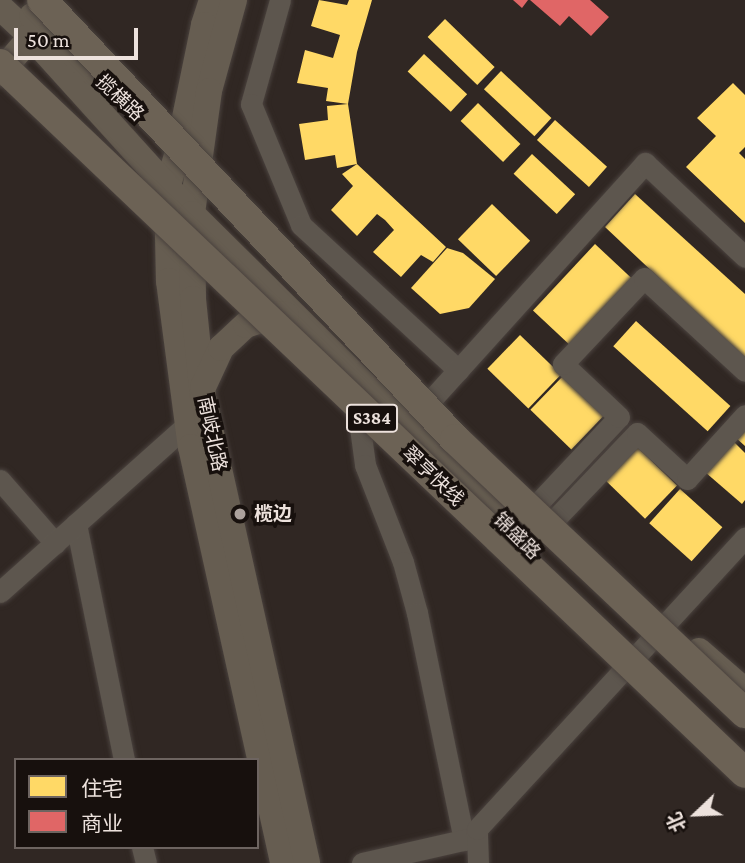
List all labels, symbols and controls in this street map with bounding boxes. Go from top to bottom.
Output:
scale bar [18,14,142,58]
text: 50 m [27,28,70,52]
street label: 揽横路 [91,70,149,126]
street label: 南岐北路 [193,394,231,474]
road number: S384 [346,404,398,432]
street label: 翠亨快线 [398,441,468,511]
place label: 榄边 [254,503,292,525]
marker: 榄边 [232,506,248,522]
street label: 锦盛路 [489,508,545,564]
legend [14,758,259,849]
text: 住宅 [81,777,123,801]
north arrow [661,779,731,849]
text: 北 [663,810,690,835]
text: 商业 [81,812,123,836]

